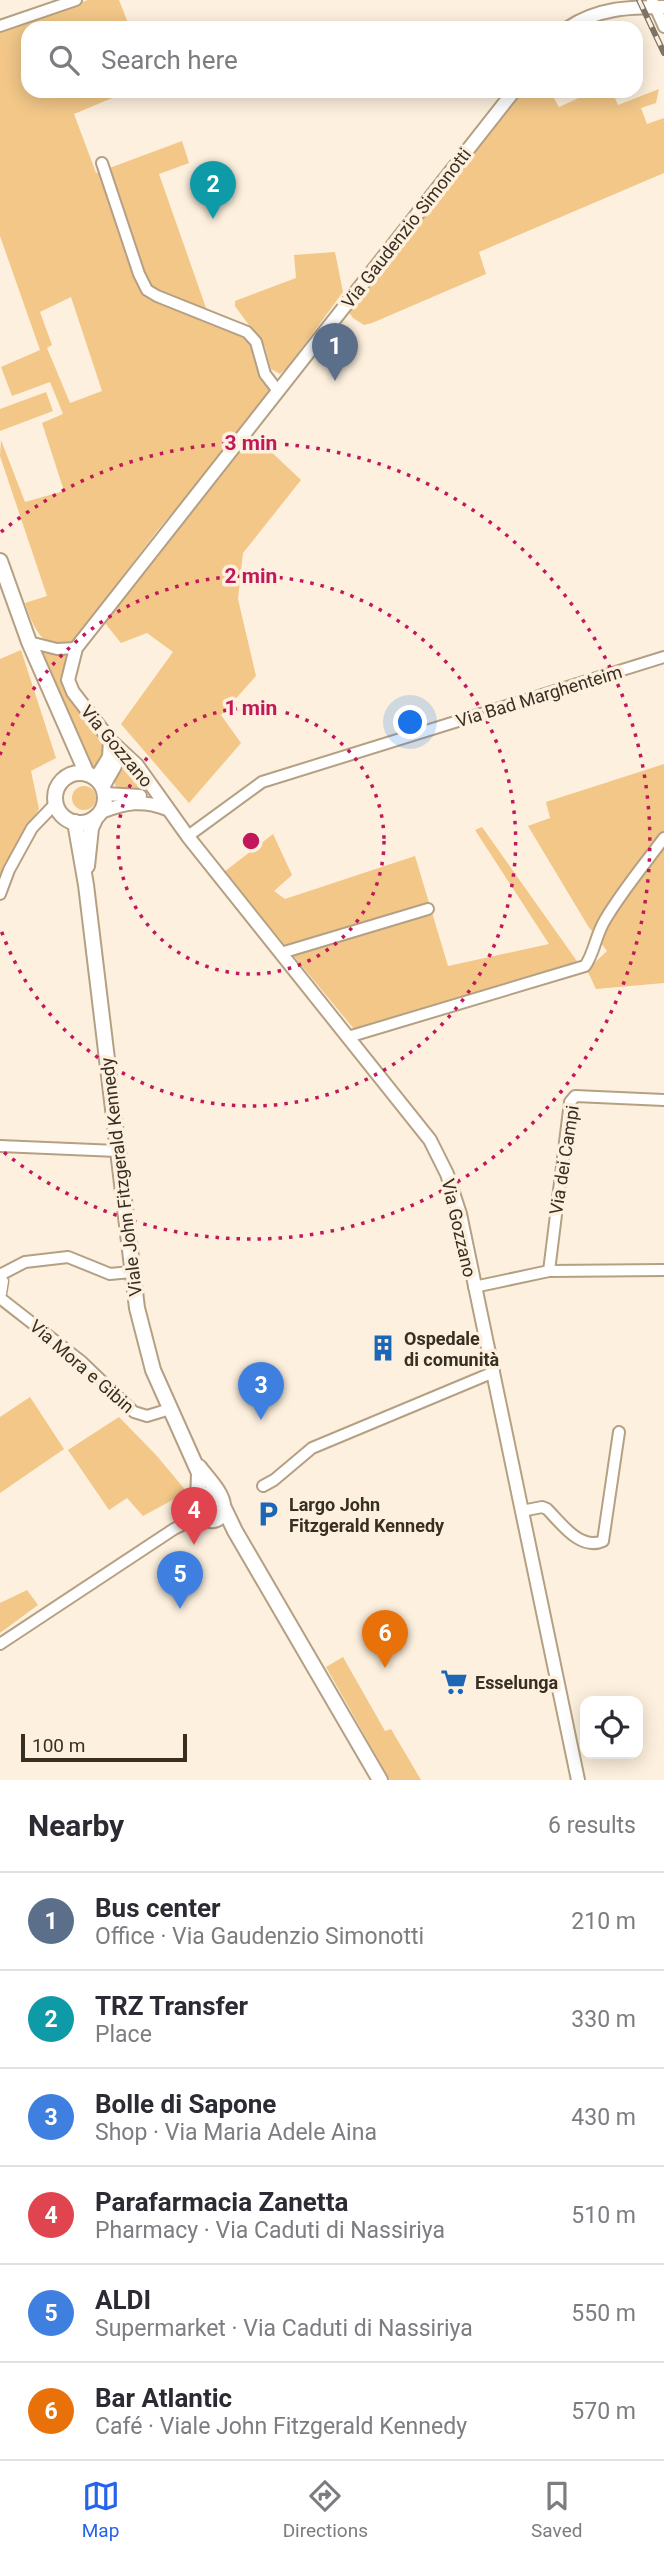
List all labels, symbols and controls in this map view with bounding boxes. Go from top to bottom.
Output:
search box [21,21,643,98]
icon: search [45,41,83,79]
text: Search here [101,45,238,75]
street label: Via Gaudenzio Simonotti [337,144,475,312]
pin: 2 [190,161,236,219]
pin: 1 [312,323,358,381]
text: 3 min [225,431,277,455]
text: 2 min [225,564,277,588]
street label: Via Bad Marghenteim [454,661,624,731]
text: 1 min [225,696,277,720]
street label: Via Gozzano [77,701,157,791]
your location [393,705,427,739]
centre of rings [239,829,263,853]
street label: Viale John Fitzgerald Kennedy [96,1056,146,1298]
street label: Via dei Campi [545,1104,583,1216]
street label: Via Gozzano [437,1177,481,1279]
street label: Via Mora e Gibin [26,1315,138,1417]
place label: Ospedale di comunità [404,1328,500,1370]
building icon: Ospedale di comunità [368,1333,398,1363]
pin: 3 [238,1362,284,1420]
pin: 4 [171,1487,217,1545]
place label: Largo John Fitzgerald Kennedy [289,1494,445,1536]
parking icon: Largo John Fitzgerald Kennedy [253,1499,283,1529]
pin: 5 [157,1551,203,1609]
pin: 6 [362,1610,408,1668]
supermarket icon: Esselunga [439,1667,469,1697]
place label: Esselunga [475,1672,559,1693]
map controls [580,1696,643,1759]
button: locate [580,1696,643,1759]
scale bar [21,1731,187,1763]
text: 100 m [32,1734,85,1757]
text: Nearby [28,1808,124,1843]
text: 6 results [548,1812,636,1839]
text: Bus center [95,1893,221,1923]
text: 1 [44,1908,58,1935]
text: 210 m [571,1908,636,1935]
text: Office · Via Gaudenzio Simonotti [95,1923,424,1950]
text: TRZ Transfer [95,1991,248,2021]
text: 2 [44,2006,58,2033]
text: 330 m [571,2006,636,2033]
text: Place [95,2021,152,2048]
text: Bolle di Sapone [95,2089,276,2119]
text: 3 [44,2104,58,2131]
text: 430 m [571,2104,636,2131]
text: Shop · Via Maria Adele Aina [95,2119,377,2146]
text: Parafarmacia Zanetta [95,2187,348,2217]
text: 4 [44,2202,58,2229]
text: 510 m [571,2202,636,2229]
text: Pharmacy · Via Caduti di Nassiriya [95,2217,445,2244]
text: ALDI [95,2285,151,2315]
text: 5 [44,2300,58,2327]
text: 550 m [571,2300,636,2327]
text: Supermarket · Via Caduti di Nassiriya [95,2315,473,2342]
text: Bar Atlantic [95,2383,232,2413]
text: 6 [44,2398,58,2425]
text: 570 m [571,2398,636,2425]
text: Café · Viale John Fitzgerald Kennedy [95,2413,467,2440]
tab: Map [82,2477,120,2542]
tab: Directions [283,2477,368,2542]
tab: Saved [531,2477,582,2542]

